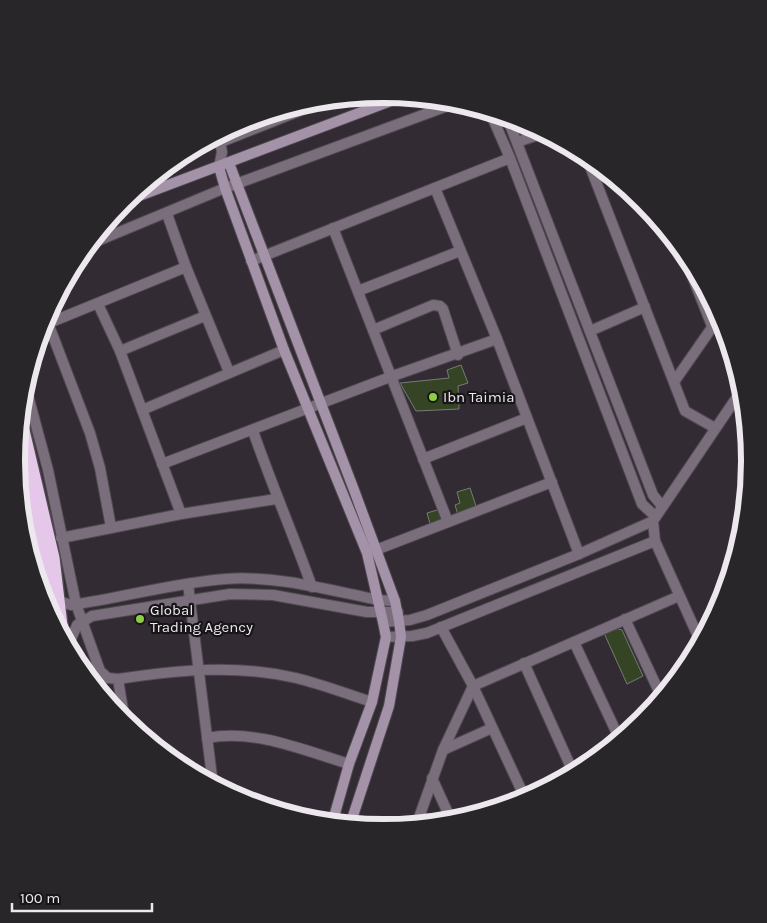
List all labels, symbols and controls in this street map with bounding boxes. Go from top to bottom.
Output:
place label: Ibn Taimia [443,388,514,406]
marker: Ibn Taimia [427,391,439,403]
place label: Global Trading Agency [150,601,253,636]
marker: Global Trading Agency [134,613,146,625]
scale bar [12,880,152,912]
text: 100 m [20,889,60,907]

